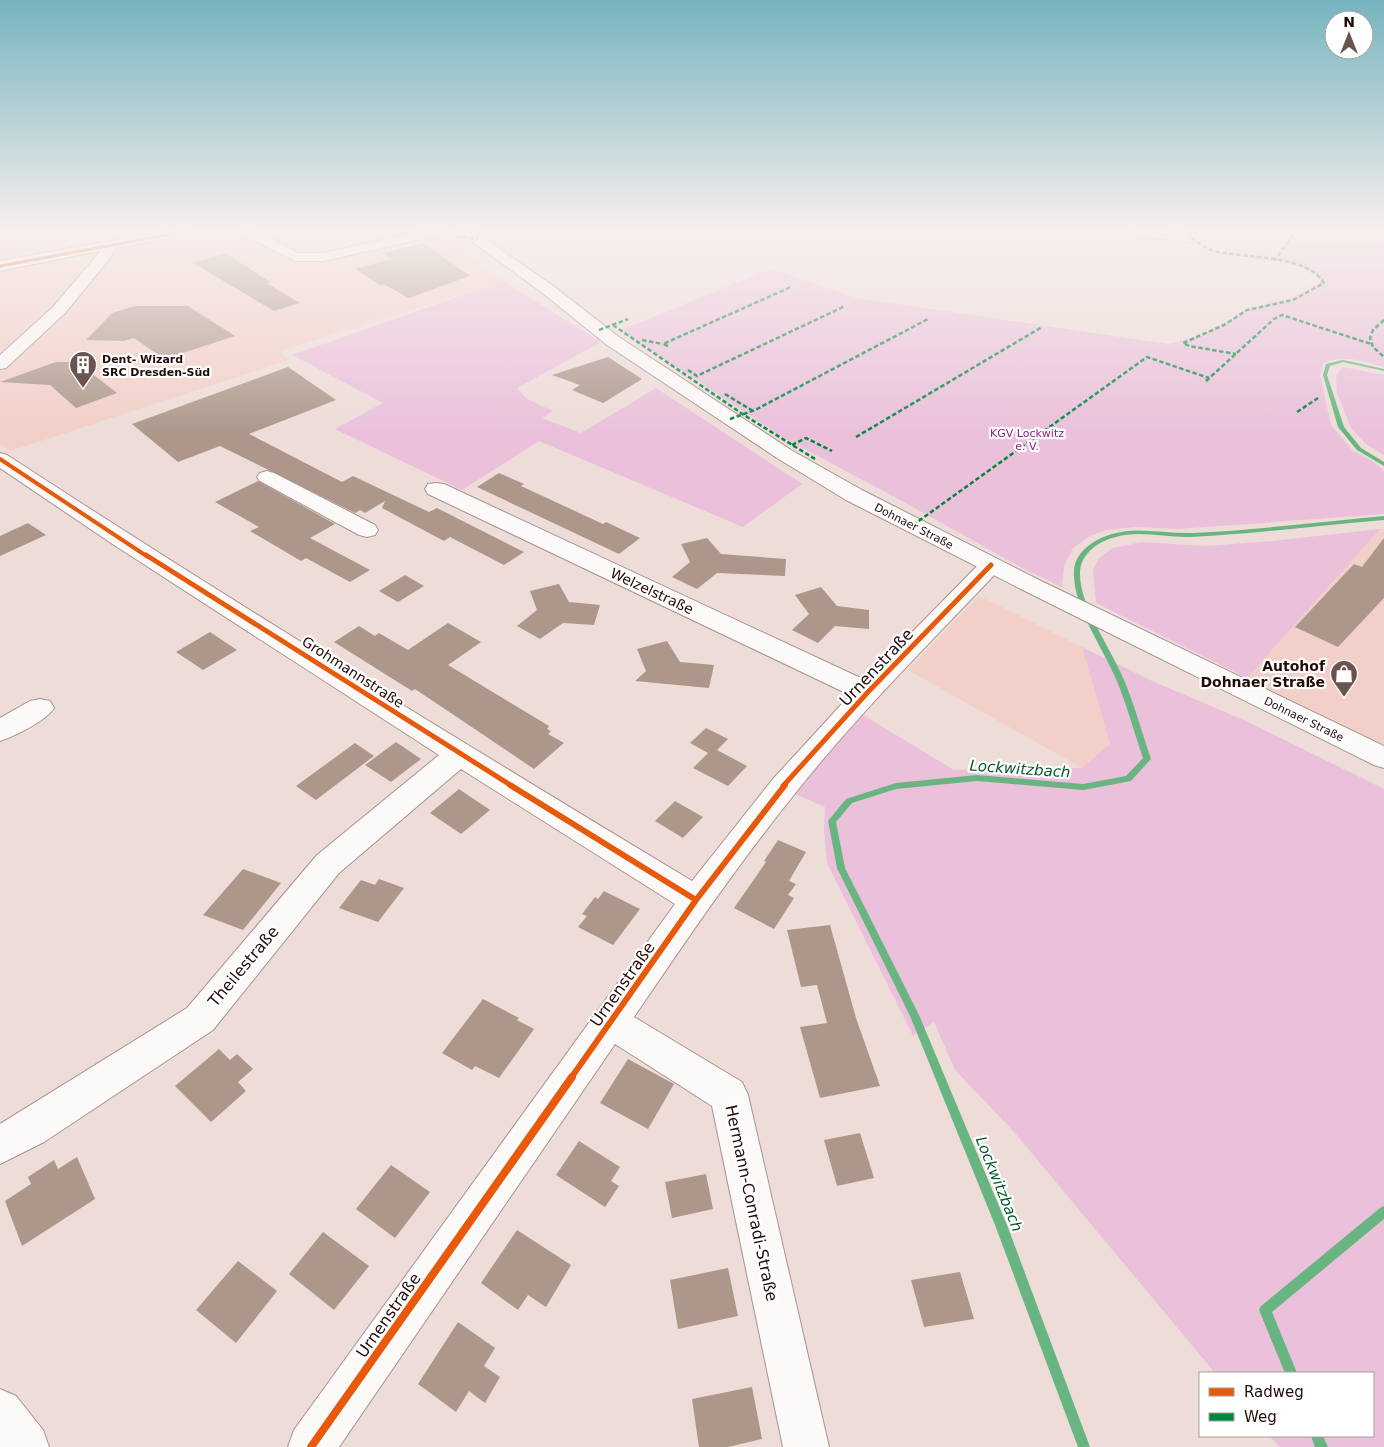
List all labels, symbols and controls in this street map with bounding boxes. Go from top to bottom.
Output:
north arrow [1324,10,1374,60]
text: N [1343,14,1355,30]
building icon: Dent- Wizard SRC Dresden-Süd [68,350,98,389]
place label: Dent- Wizard SRC Dresden-Süd [102,353,210,379]
park label: KGV Lockwitz e. V. [990,427,1064,453]
street label: Dohnaer Straße [872,501,956,552]
street label: Welzelstraße [608,565,696,617]
street label: Urnenstraße [836,625,917,710]
street label: Grohmannstraße [299,633,407,711]
place label: Autohof Dohnaer Straße [1200,658,1326,690]
shop icon: Autohof Dohnaer Straße [1329,659,1359,698]
street label: Dohnaer Straße [1262,695,1346,744]
water label: Lockwitzbach [969,756,1071,782]
street label: Theilestraße [204,922,283,1011]
street label: Urnenstraße [586,938,659,1030]
street label: Hermann-Conradi-Straße [721,1103,782,1303]
water label: Lockwitzbach [972,1134,1026,1234]
street label: Urnenstraße [352,1269,425,1361]
legend [1199,1372,1374,1437]
text: Radweg [1244,1383,1304,1401]
text: Weg [1244,1408,1277,1426]

